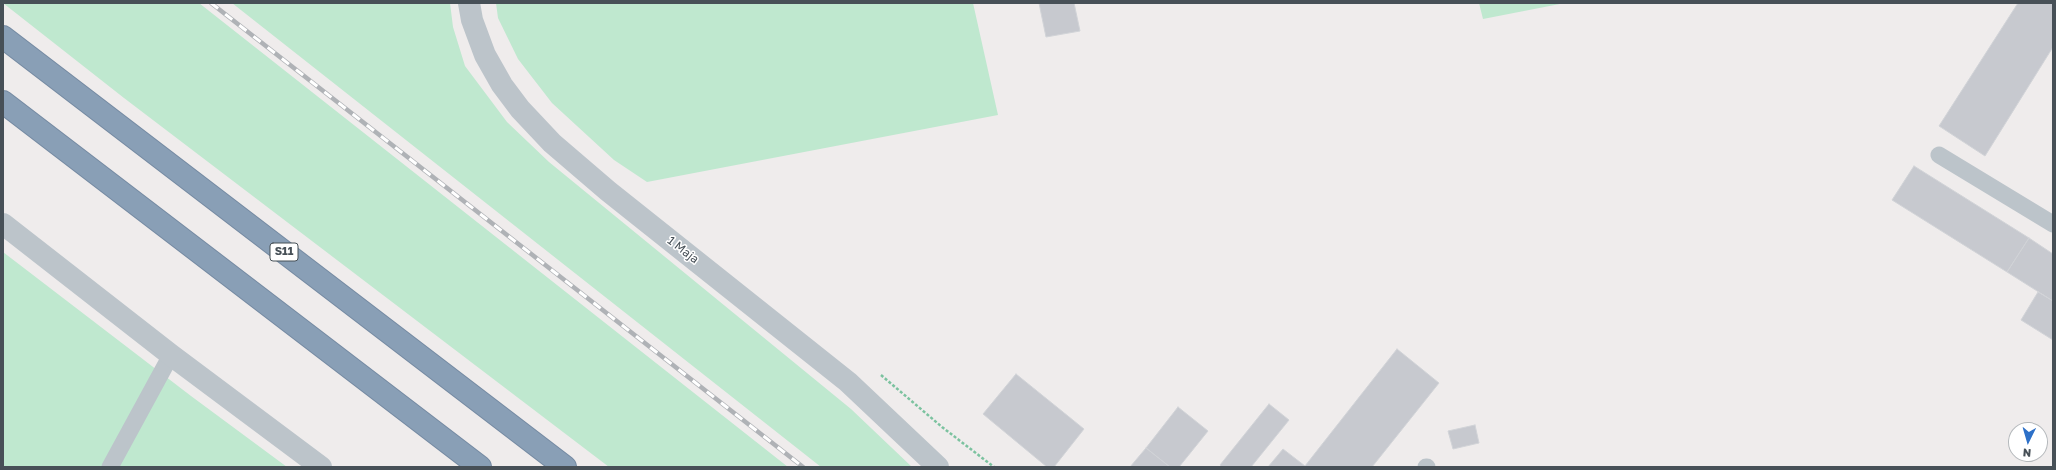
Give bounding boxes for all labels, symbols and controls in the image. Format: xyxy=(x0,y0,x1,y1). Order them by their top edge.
street label: 1 Maja xyxy=(664,233,702,267)
road number: S11 xyxy=(270,243,298,261)
north arrow xyxy=(2008,422,2048,462)
text: N xyxy=(2022,447,2032,460)

